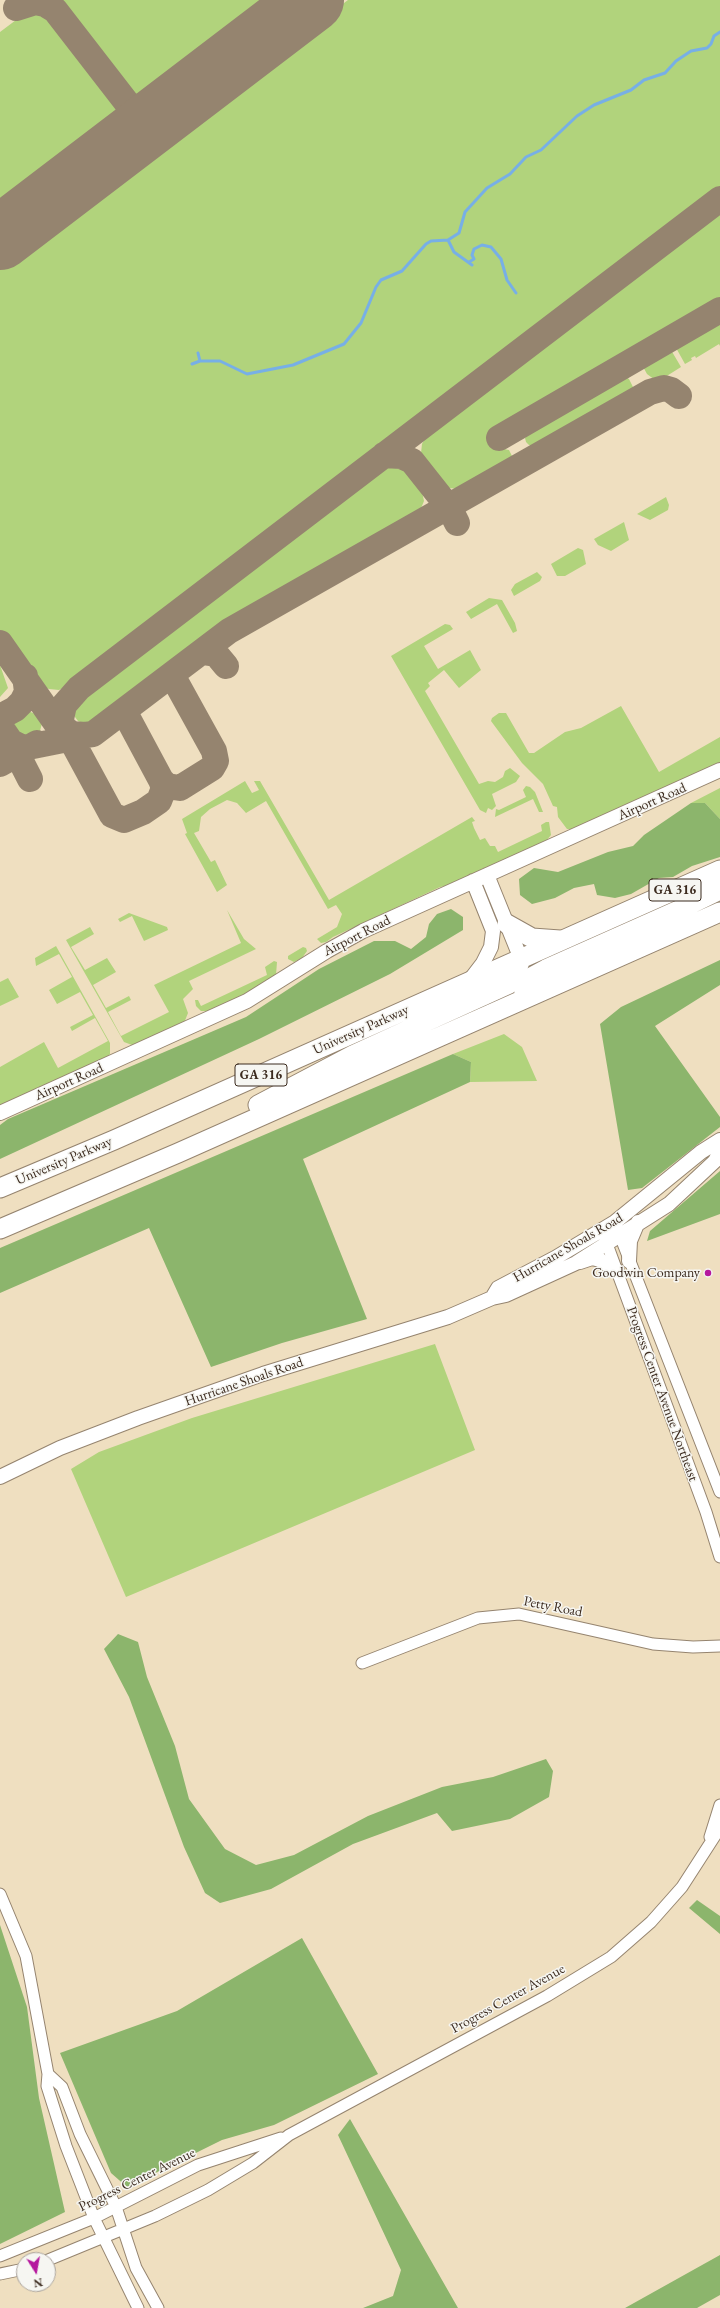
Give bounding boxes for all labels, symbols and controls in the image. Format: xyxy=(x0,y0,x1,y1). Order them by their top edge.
street label: Airport Road xyxy=(615,779,689,825)
road number: GA 316 xyxy=(649,879,701,901)
street label: Airport Road xyxy=(321,912,393,960)
street label: University Parkway xyxy=(310,1001,412,1059)
street label: Airport Road xyxy=(32,1059,106,1105)
road number: GA 316 xyxy=(235,1064,287,1086)
street label: University Parkway xyxy=(13,1133,115,1189)
street label: Hurricane Shoals Road xyxy=(510,1210,626,1286)
place label: Goodwin Company xyxy=(592,1265,700,1281)
marker: Goodwin Company xyxy=(703,1268,713,1278)
street label: Progress Center Avenue Northeast xyxy=(623,1304,701,1484)
street label: Hurricane Shoals Road xyxy=(183,1354,305,1410)
street label: Petty Road xyxy=(522,1593,584,1621)
street label: Progress Center Avenue xyxy=(448,1961,568,2037)
street label: Progress Center Avenue xyxy=(76,2144,198,2216)
north arrow xyxy=(16,2252,56,2292)
text: N xyxy=(32,2275,44,2291)

